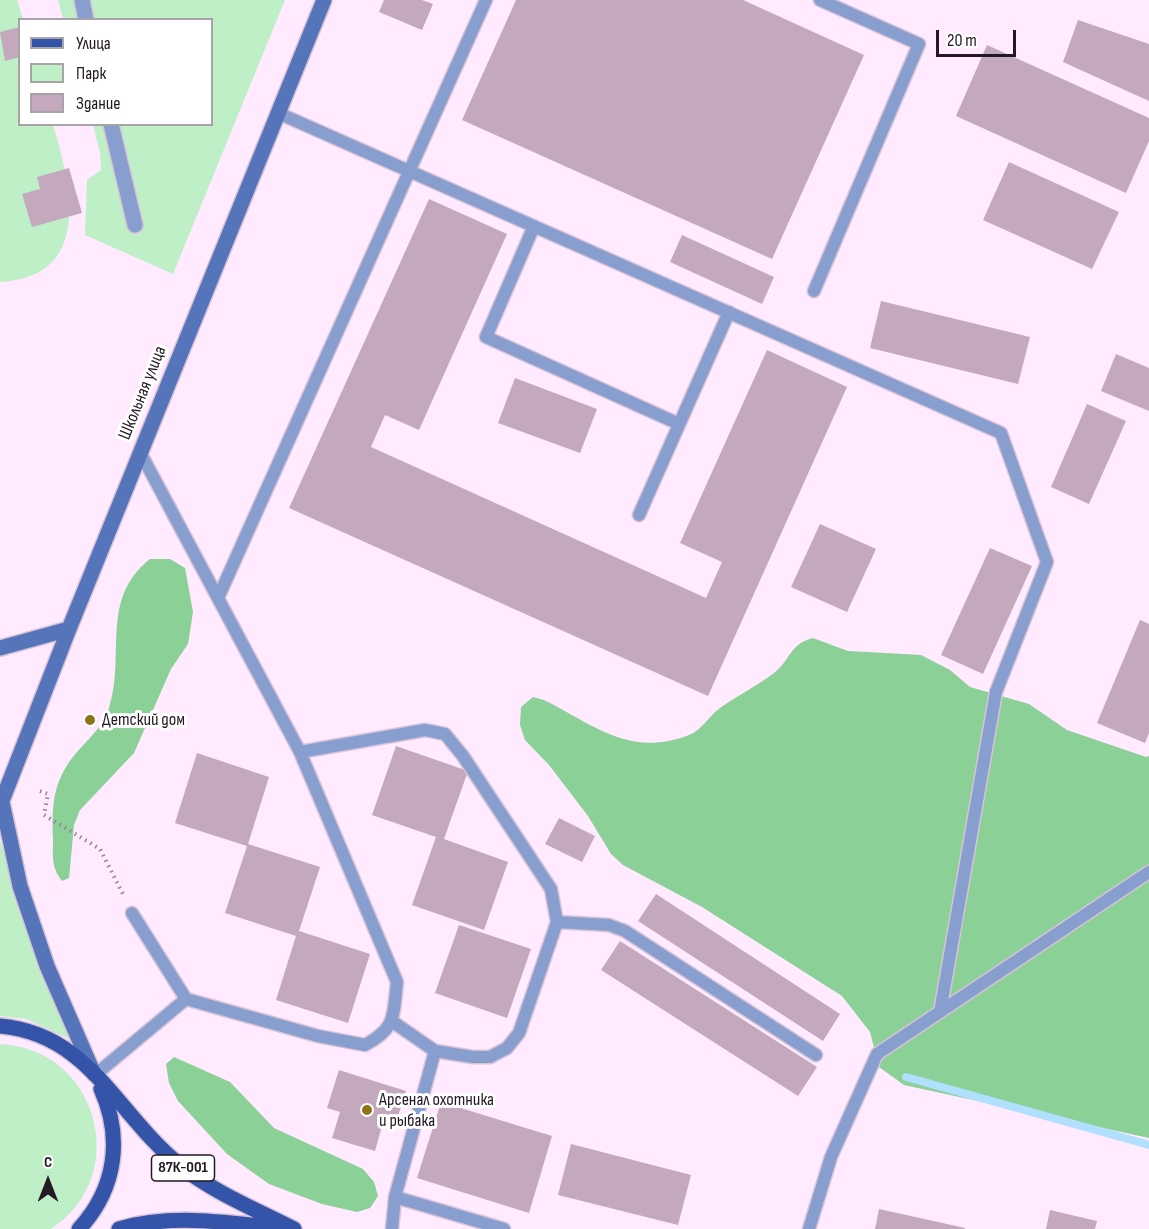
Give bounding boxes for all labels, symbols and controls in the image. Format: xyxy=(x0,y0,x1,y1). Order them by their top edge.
legend xyxy=(18,18,213,126)
scale bar xyxy=(939,18,1018,56)
text: 20 m xyxy=(947,30,977,51)
text: Улица xyxy=(76,33,111,54)
text: Парк xyxy=(76,63,106,84)
text: Здание xyxy=(76,93,121,114)
street label: Школьная улица xyxy=(114,343,172,443)
place label: Детский дом xyxy=(102,709,185,731)
marker: Детский дом xyxy=(83,713,97,727)
place label: Арсенал охотника и рыбака xyxy=(379,1089,494,1132)
marker: Арсенал охотника и рыбака xyxy=(360,1103,374,1117)
north arrow xyxy=(18,1151,78,1211)
text: С xyxy=(44,1153,52,1172)
road number: 87К-001 xyxy=(152,1155,214,1181)

